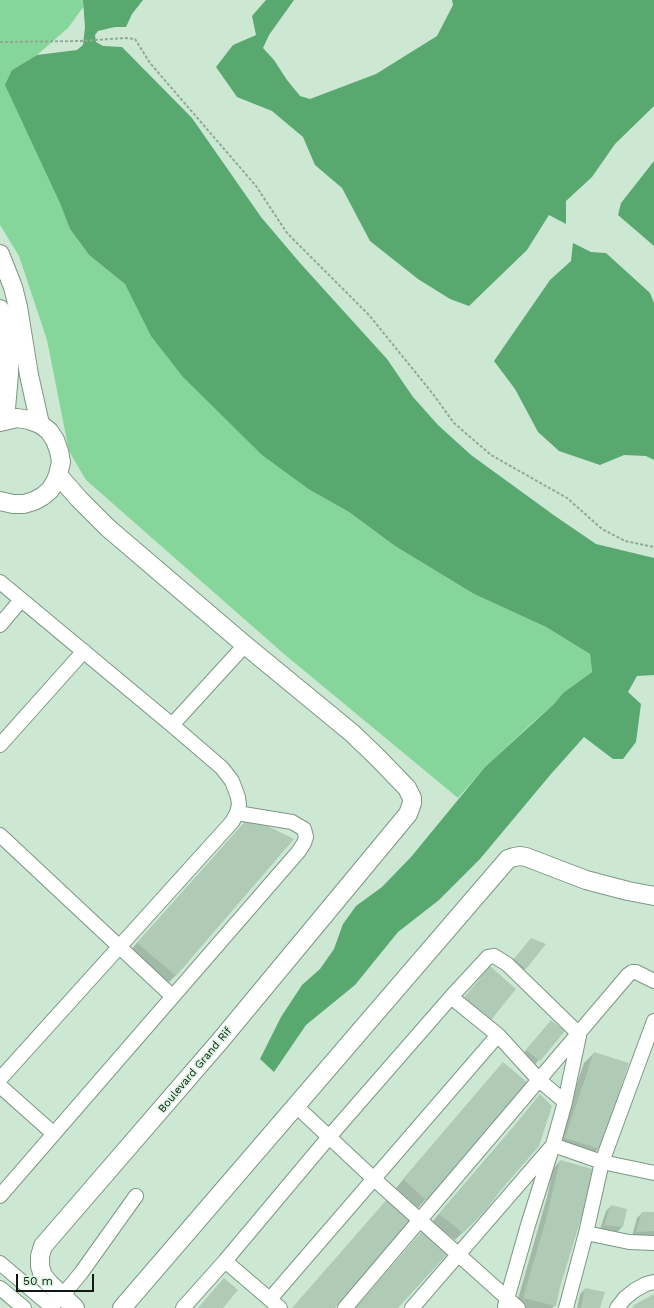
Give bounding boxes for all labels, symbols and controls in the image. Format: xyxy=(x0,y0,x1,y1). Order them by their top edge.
street label: Boulevard Grand Rif xyxy=(155,1025,235,1115)
scale bar xyxy=(18,1266,96,1292)
text: 50 m xyxy=(23,1274,53,1288)

